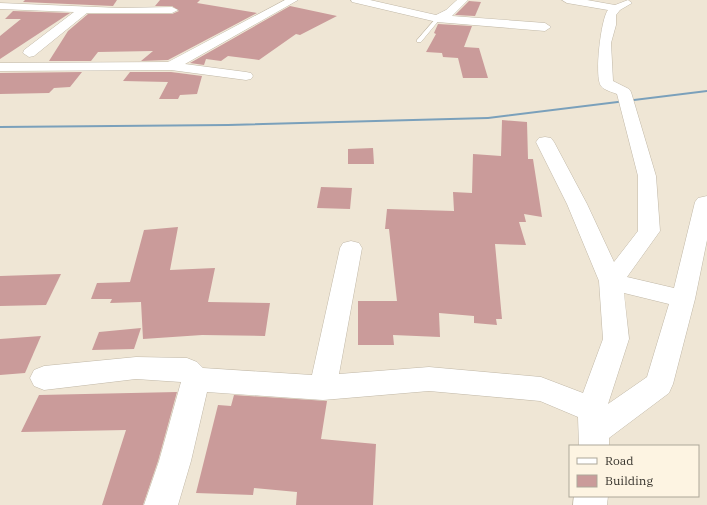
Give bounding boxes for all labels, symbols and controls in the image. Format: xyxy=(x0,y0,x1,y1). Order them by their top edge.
legend xyxy=(569,445,699,497)
text: Road xyxy=(605,453,634,468)
text: Building xyxy=(605,473,653,488)

